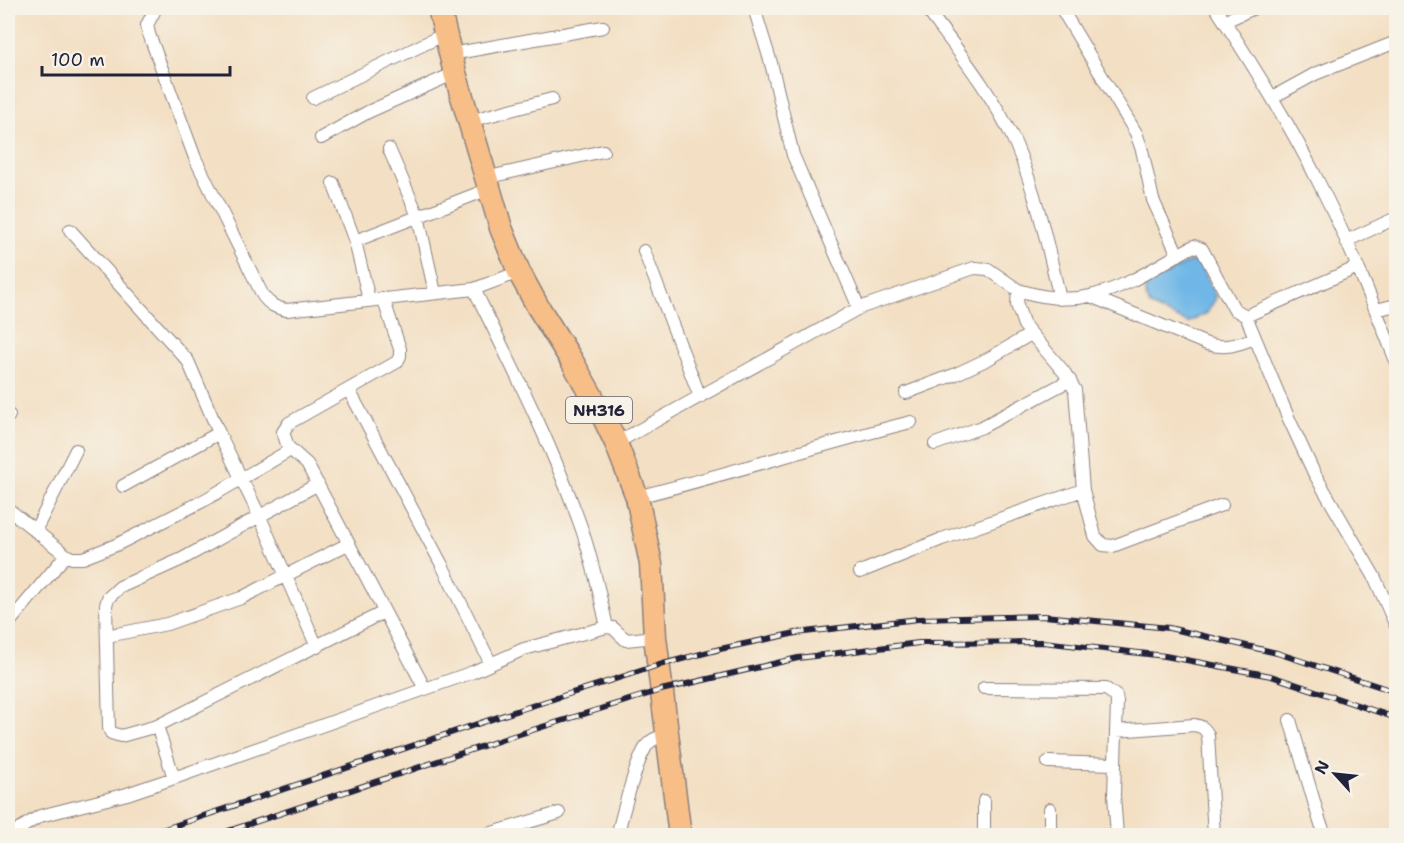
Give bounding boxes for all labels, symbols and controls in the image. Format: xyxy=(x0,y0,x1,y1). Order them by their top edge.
scale bar xyxy=(42,39,230,77)
text: 100 m xyxy=(51,48,105,72)
road number: NH316 xyxy=(566,397,632,423)
north arrow xyxy=(1305,744,1365,804)
text: N xyxy=(1310,757,1334,778)

